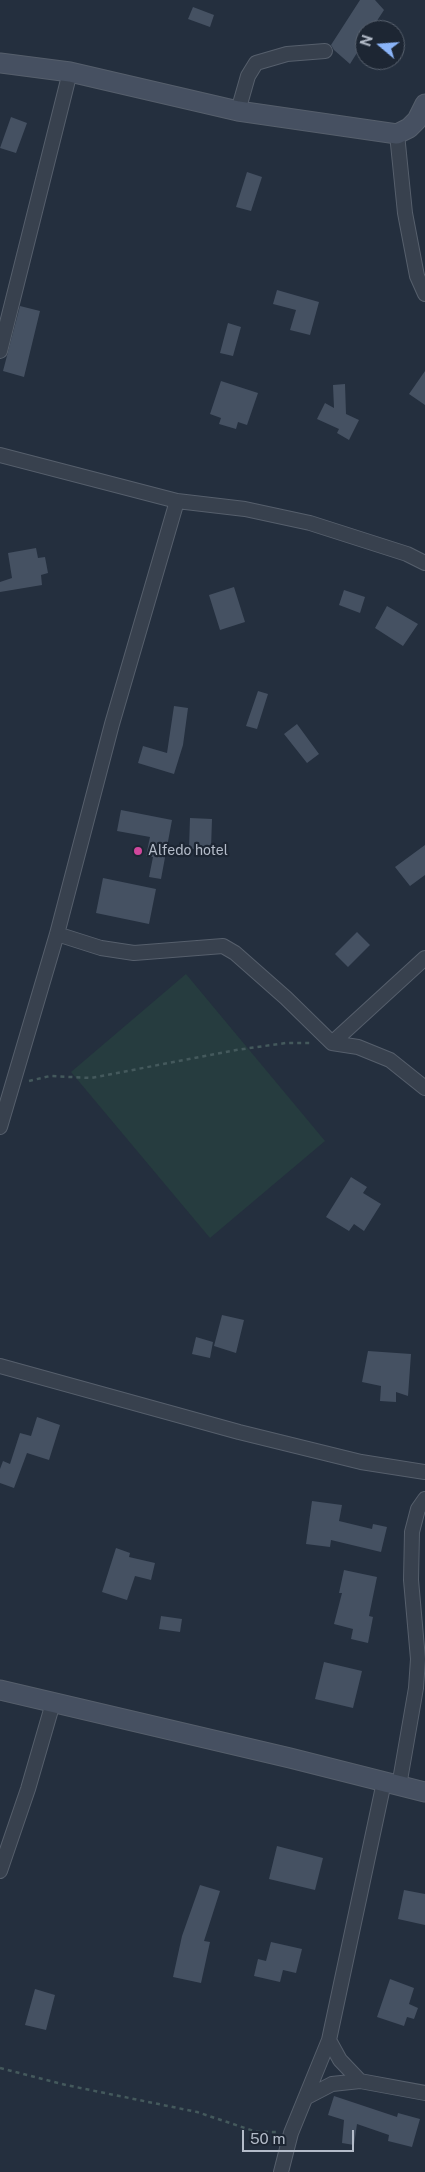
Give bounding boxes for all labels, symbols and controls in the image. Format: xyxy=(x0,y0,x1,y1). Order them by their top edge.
north arrow xyxy=(355,20,405,70)
text: N xyxy=(357,33,376,48)
place label: Alfedo hotel xyxy=(148,843,228,859)
marker: Alfedo hotel xyxy=(132,845,144,857)
scale bar xyxy=(245,2120,358,2152)
text: 50 m xyxy=(250,2130,285,2147)

